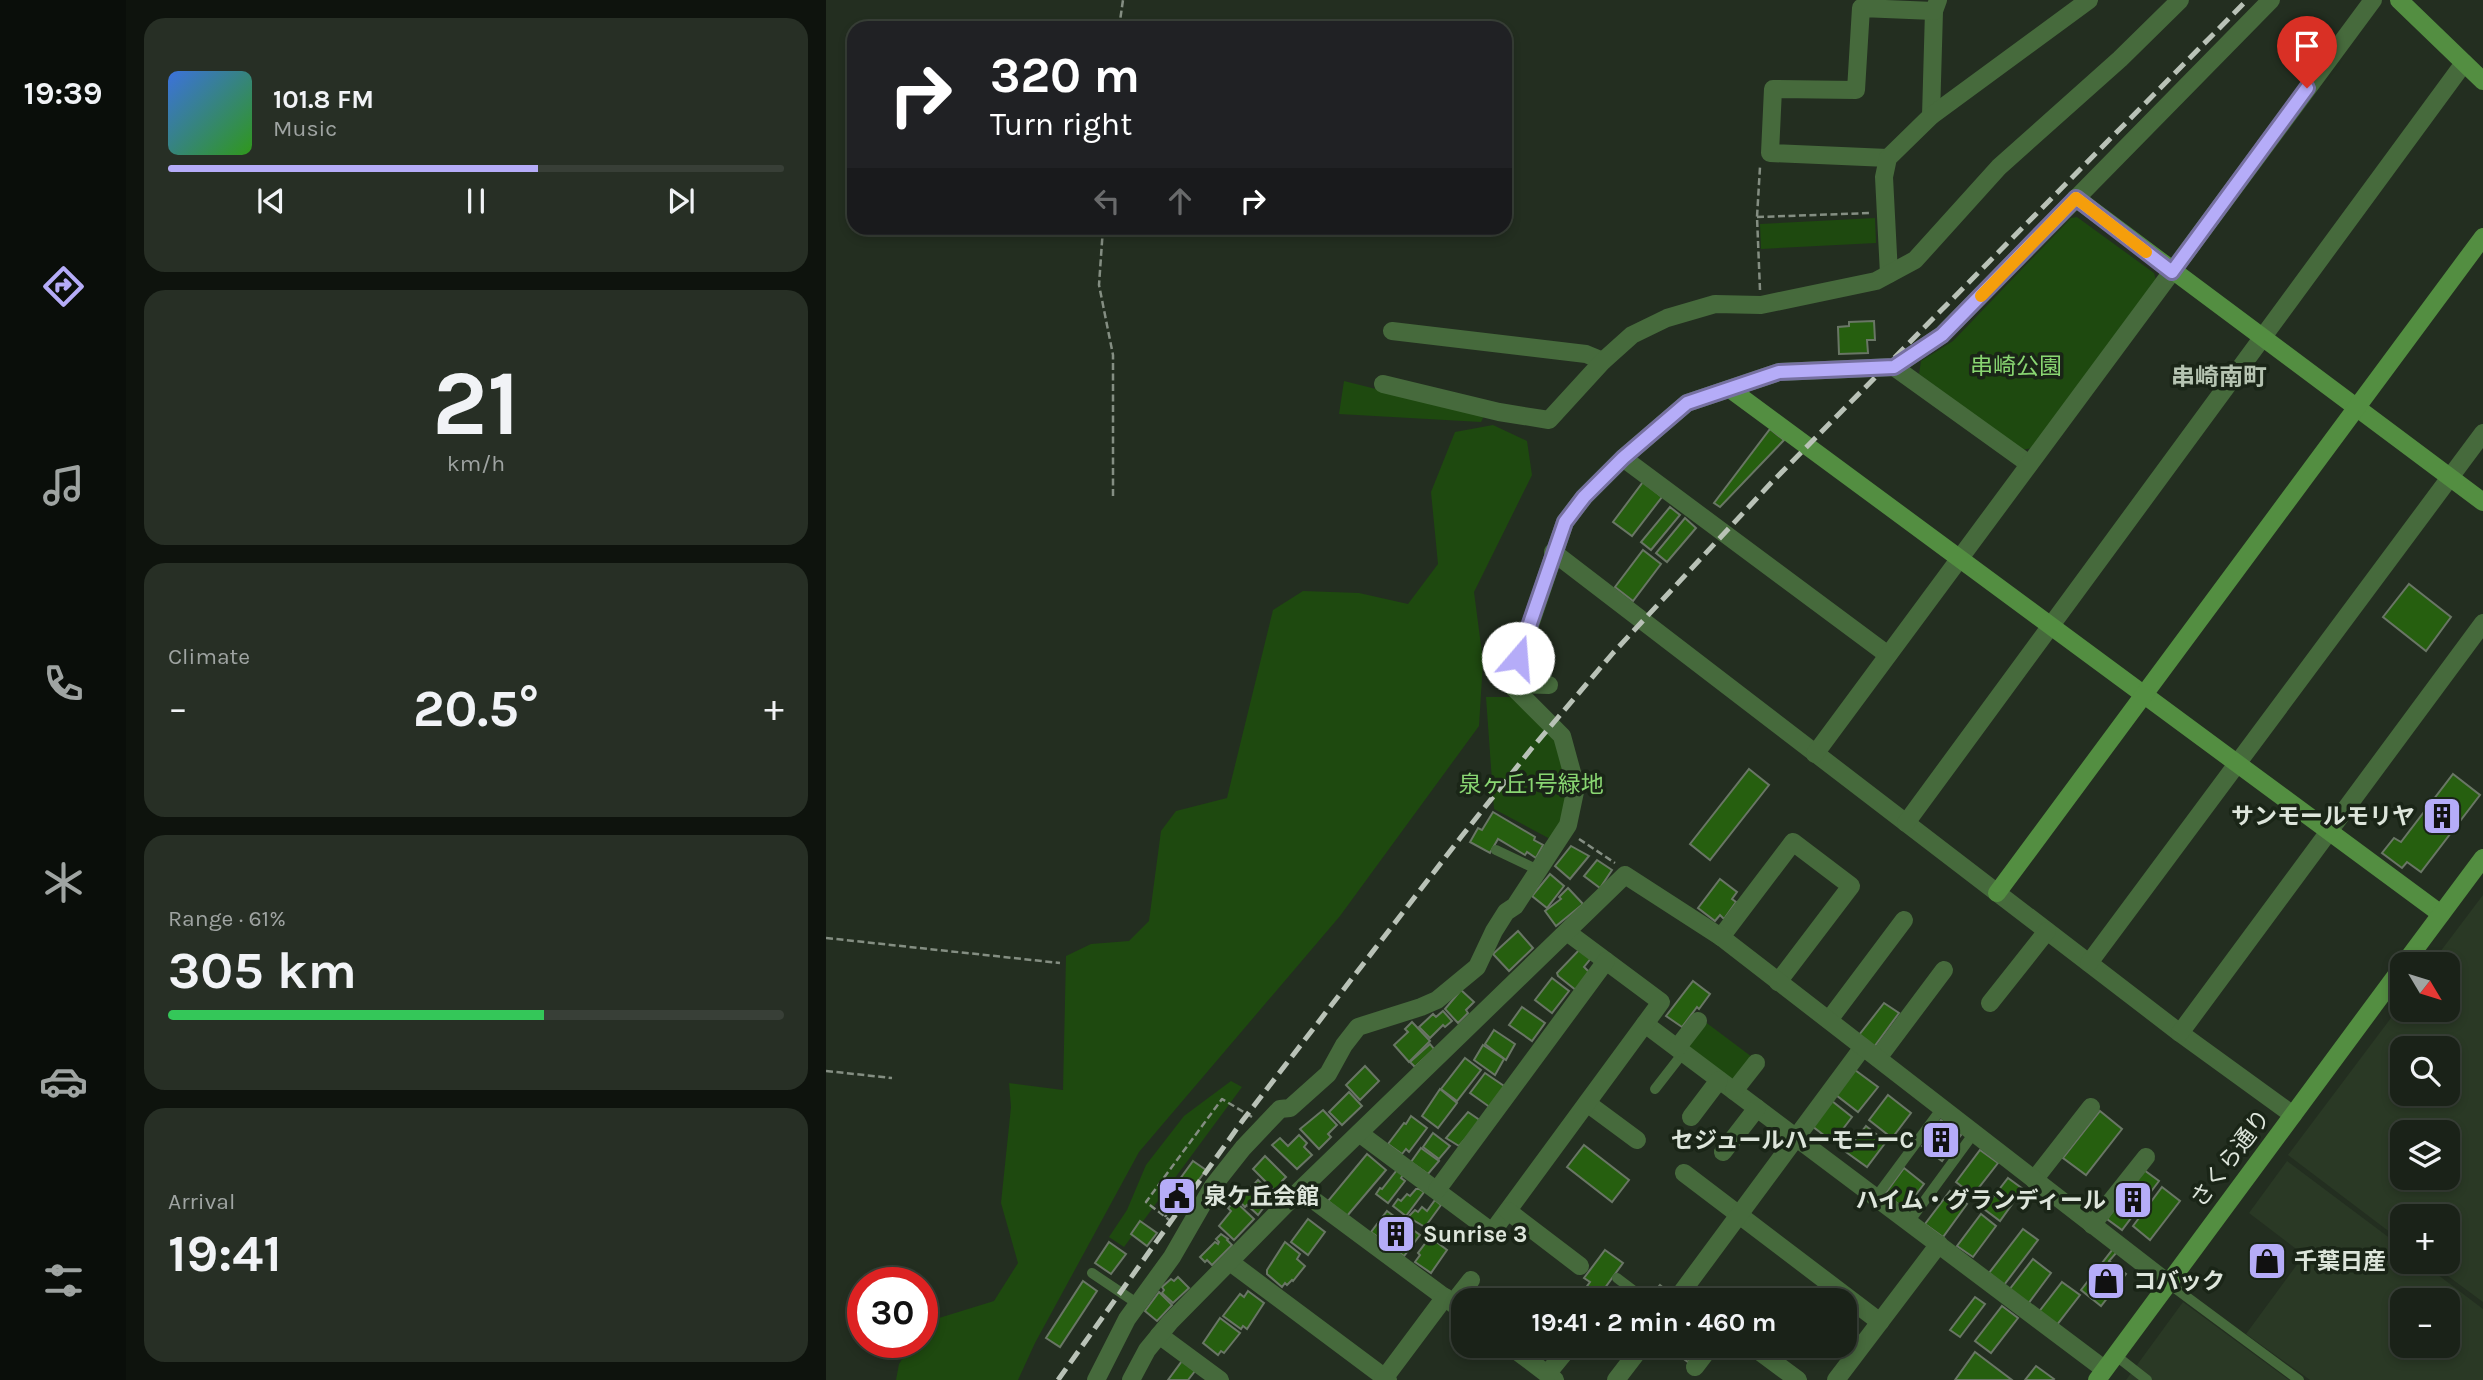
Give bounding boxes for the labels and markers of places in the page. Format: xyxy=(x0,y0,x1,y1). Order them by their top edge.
pin xyxy=(2277,16,2337,88)
building icon: サンモールモリヤ xyxy=(2421,795,2463,837)
place label: サンモールモリヤ xyxy=(2231,803,2415,830)
building icon: セジュールハーモニーC xyxy=(1920,1119,1962,1161)
place label: セジュールハーモニーC xyxy=(1671,1127,1914,1154)
public building icon: 泉ケ丘会館 xyxy=(1156,1175,1198,1217)
building icon: ハイム・グランディール xyxy=(2112,1179,2154,1221)
place label: 泉ケ丘会館 xyxy=(1204,1183,1319,1210)
place label: ハイム・グランディール xyxy=(1856,1187,2106,1214)
building icon: Sunrise 3 xyxy=(1375,1213,1417,1255)
place label: Sunrise 3 xyxy=(1423,1221,1527,1248)
shop icon: 千葉日産 xyxy=(2246,1240,2288,1282)
place label: 千葉日産 xyxy=(2294,1248,2386,1275)
shop icon: コバック xyxy=(2085,1260,2127,1302)
place label: コバック xyxy=(2133,1268,2225,1295)

